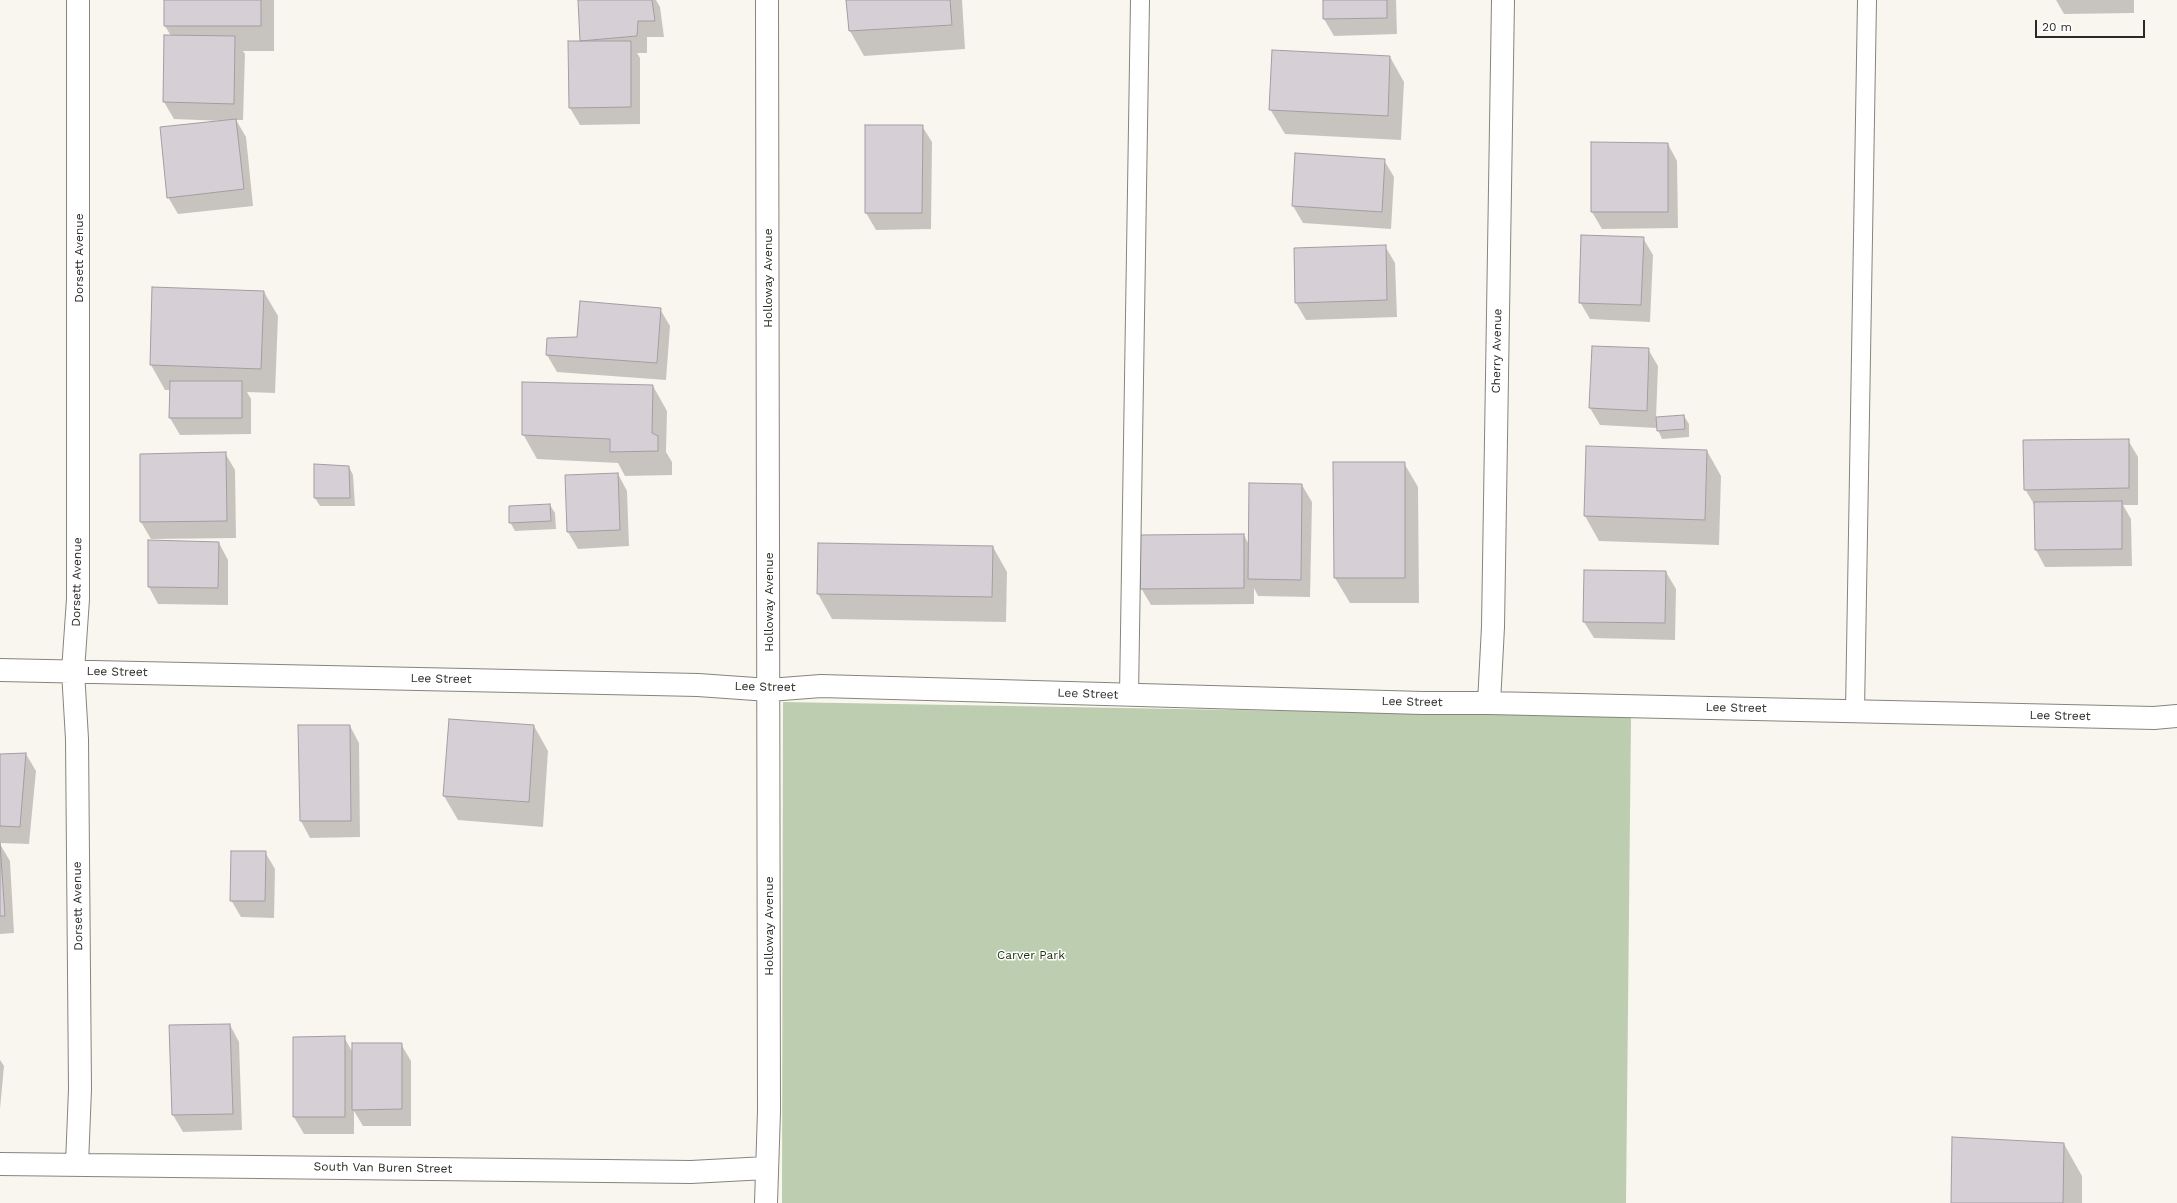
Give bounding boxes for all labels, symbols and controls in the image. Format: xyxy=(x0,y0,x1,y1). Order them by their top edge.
scale bar xyxy=(2037,12,2147,38)
text: 20 m xyxy=(2042,20,2072,34)
street label: Dorsett Avenue xyxy=(72,213,86,303)
street label: Holloway Avenue xyxy=(761,228,775,328)
street label: Cherry Avenue xyxy=(1489,308,1505,394)
street label: Dorsett Avenue xyxy=(69,537,85,627)
street label: Holloway Avenue xyxy=(762,552,776,652)
street label: Lee Street xyxy=(86,664,148,680)
street label: Lee Street xyxy=(410,671,472,687)
street label: Lee Street xyxy=(734,679,796,695)
street label: Lee Street xyxy=(1057,686,1119,702)
street label: Lee Street xyxy=(1381,694,1443,710)
street label: Lee Street xyxy=(1705,700,1767,716)
street label: Lee Street xyxy=(2029,708,2091,724)
street label: Dorsett Avenue xyxy=(70,861,86,951)
street label: Holloway Avenue xyxy=(762,876,776,976)
park label: Carver Park xyxy=(997,948,1065,962)
street label: South Van Buren Street xyxy=(314,1160,452,1176)

